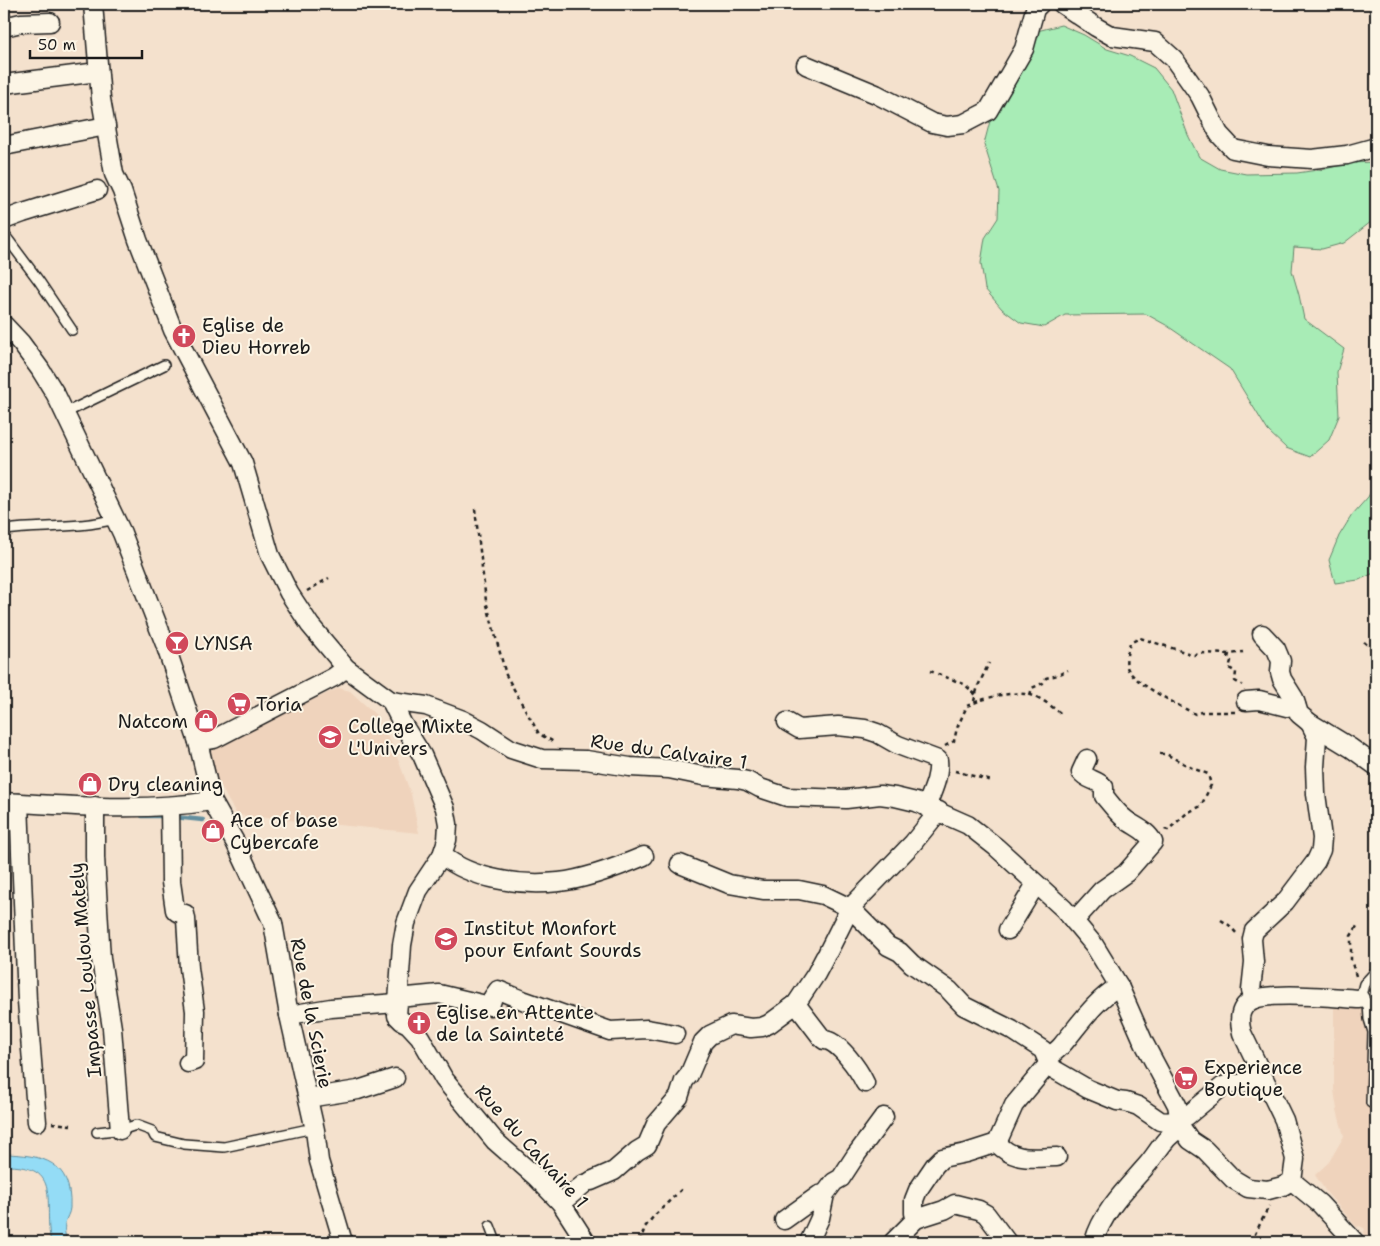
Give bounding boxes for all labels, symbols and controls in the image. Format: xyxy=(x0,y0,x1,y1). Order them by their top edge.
scale bar xyxy=(30,28,142,60)
text: 50 m xyxy=(38,35,76,55)
place label: Eglise de Dieu Horreb xyxy=(202,313,311,360)
church icon: Eglise de Dieu Horreb xyxy=(171,323,197,349)
bar icon: LYNSA xyxy=(164,630,190,656)
place label: LYNSA xyxy=(194,631,253,656)
supermarket icon: Toria xyxy=(226,691,252,717)
place label: Toria xyxy=(256,692,302,717)
shop icon: Natcom xyxy=(193,708,219,734)
place label: Natcom xyxy=(117,709,188,734)
place label: College Mixte L'Univers xyxy=(348,714,473,761)
school or university icon: College Mixte L'Univers xyxy=(317,724,343,750)
street label: Rue du Calvaire 1 xyxy=(589,728,749,775)
shop icon: Dry cleaning xyxy=(77,771,103,797)
place label: Dry cleaning xyxy=(108,772,223,797)
place label: Ace of base Cybercafe xyxy=(230,808,338,855)
shop icon: Ace of base Cybercafe xyxy=(200,818,226,844)
street label: Impasse Loulou Mately xyxy=(64,862,107,1078)
place label: Institut Monfort pour Enfant Sourds xyxy=(464,916,642,963)
school or university icon: Institut Monfort pour Enfant Sourds xyxy=(433,926,459,952)
street label: Rue de la Scierie xyxy=(285,936,338,1090)
place label: Eglise en Attente de la Sainteté xyxy=(436,1000,594,1047)
church icon: Eglise en Attente de la Sainteté xyxy=(406,1010,432,1036)
place label: Experience Boutique xyxy=(1204,1055,1302,1102)
supermarket icon: Experience Boutique xyxy=(1173,1065,1199,1091)
street label: Rue du Calvaire 1 xyxy=(469,1079,594,1213)

